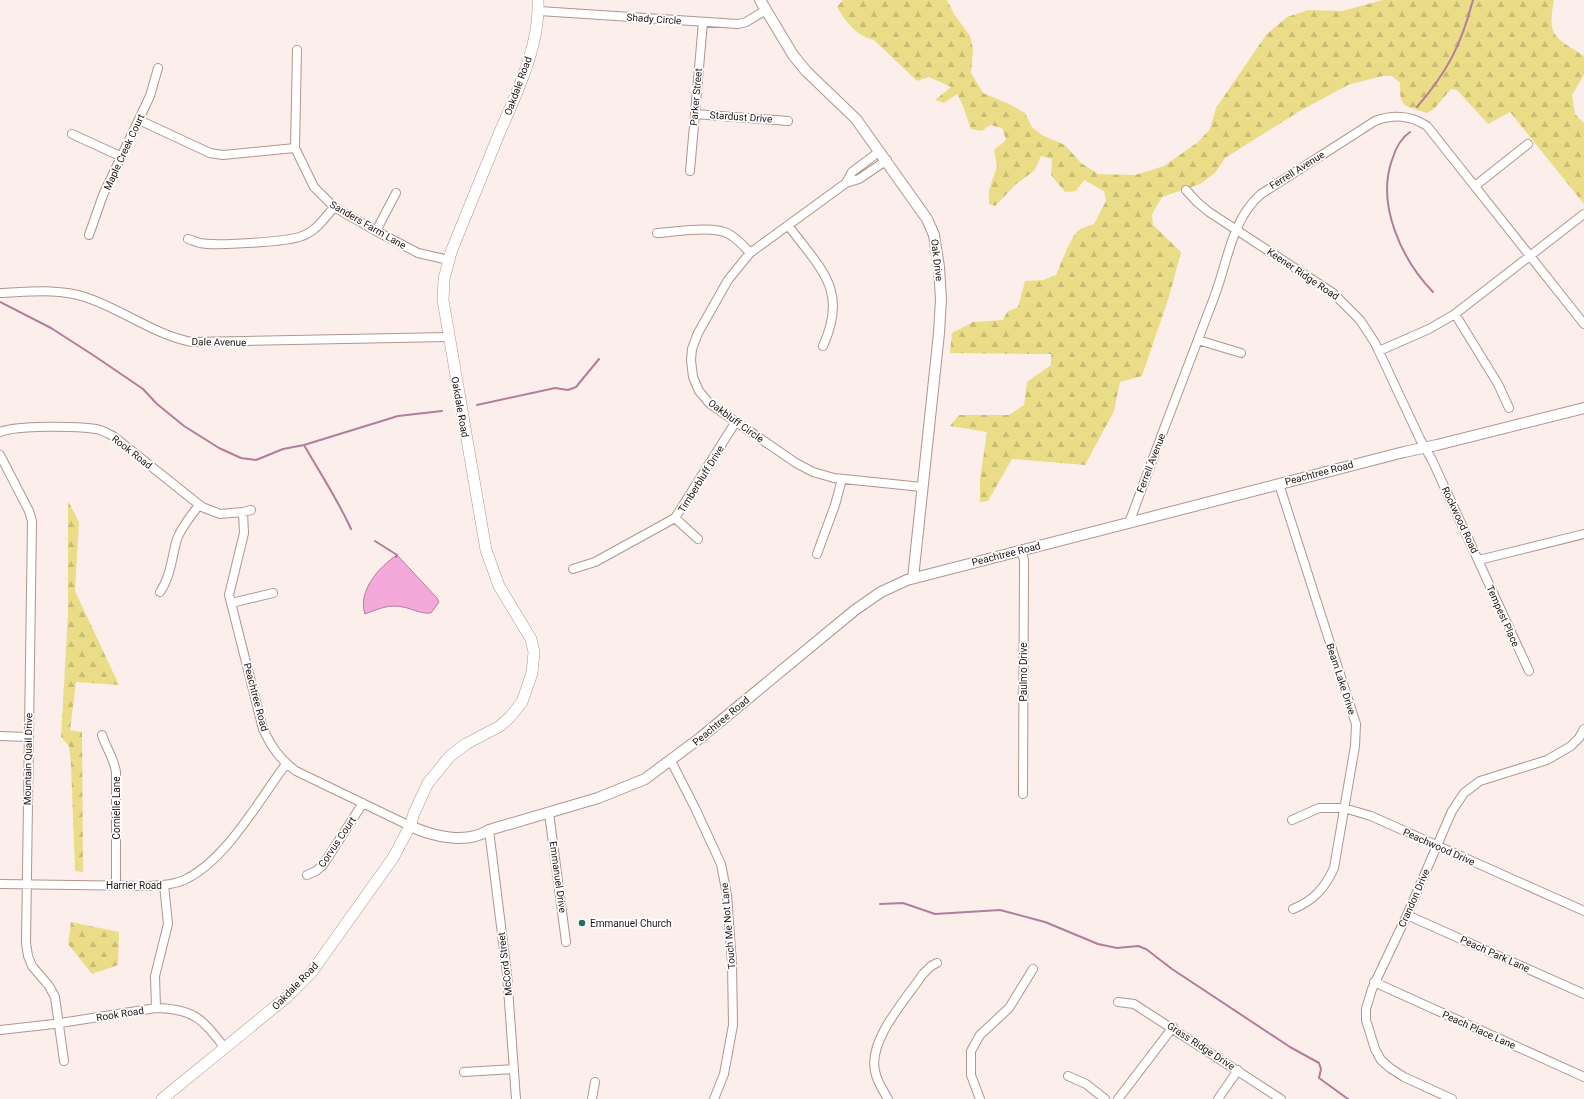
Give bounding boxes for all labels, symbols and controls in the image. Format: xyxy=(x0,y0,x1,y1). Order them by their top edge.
street label: Shady Circle xyxy=(626,12,682,26)
street label: Oakdale Road xyxy=(502,55,534,117)
street label: Parker Street xyxy=(688,68,704,126)
street label: Stardust Drive xyxy=(709,109,773,125)
street label: Maple Creek Court xyxy=(102,112,146,192)
street label: Ferrell Avenue xyxy=(1267,149,1327,191)
street label: Sanders Farm Lane xyxy=(328,199,408,251)
street label: Oak Drive xyxy=(929,238,945,282)
street label: Keener Ridge Road xyxy=(1265,246,1341,302)
street label: Dale Avenue xyxy=(191,336,247,348)
street label: Oakdale Road xyxy=(449,376,471,438)
street label: Oakbluff Circle xyxy=(706,397,766,445)
street label: Ferrell Avenue xyxy=(1135,432,1167,494)
street label: Rook Road xyxy=(110,433,154,471)
street label: Timberbluff Drive xyxy=(676,443,726,515)
street label: Peachtree Road xyxy=(1284,459,1354,487)
street label: Rockwood Road xyxy=(1440,485,1480,555)
street label: Peachtree Road xyxy=(971,540,1041,568)
street label: Tempest Place xyxy=(1485,584,1521,648)
street label: Paulmo Drive xyxy=(1018,642,1029,702)
street label: Beam Lake Drive xyxy=(1324,642,1358,716)
street label: Peachtree Road xyxy=(242,662,270,732)
street label: Peachtree Road xyxy=(691,694,751,748)
street label: Mountain Quail Drive xyxy=(22,713,34,805)
street label: Cornielle Lane xyxy=(111,776,122,840)
street label: Corvus Court xyxy=(316,815,358,869)
street label: Peachwood Drive xyxy=(1401,826,1477,868)
street label: Emmanuel Drive xyxy=(548,840,568,914)
street label: Crandon Drive xyxy=(1396,867,1432,929)
street label: Harrier Road xyxy=(106,880,162,891)
street label: Touch Me Not Lane xyxy=(719,882,737,970)
marker: Emmanuel Church xyxy=(577,918,587,928)
place label: Emmanuel Church xyxy=(590,918,671,929)
street label: McCord Street xyxy=(496,932,514,996)
street label: Peach Park Lane xyxy=(1459,934,1531,974)
street label: Oakdale Road xyxy=(270,960,320,1012)
street label: Rook Road xyxy=(95,1005,145,1023)
street label: Peach Place Lane xyxy=(1441,1009,1517,1051)
street label: Grass Ridge Drive xyxy=(1165,1020,1237,1072)

